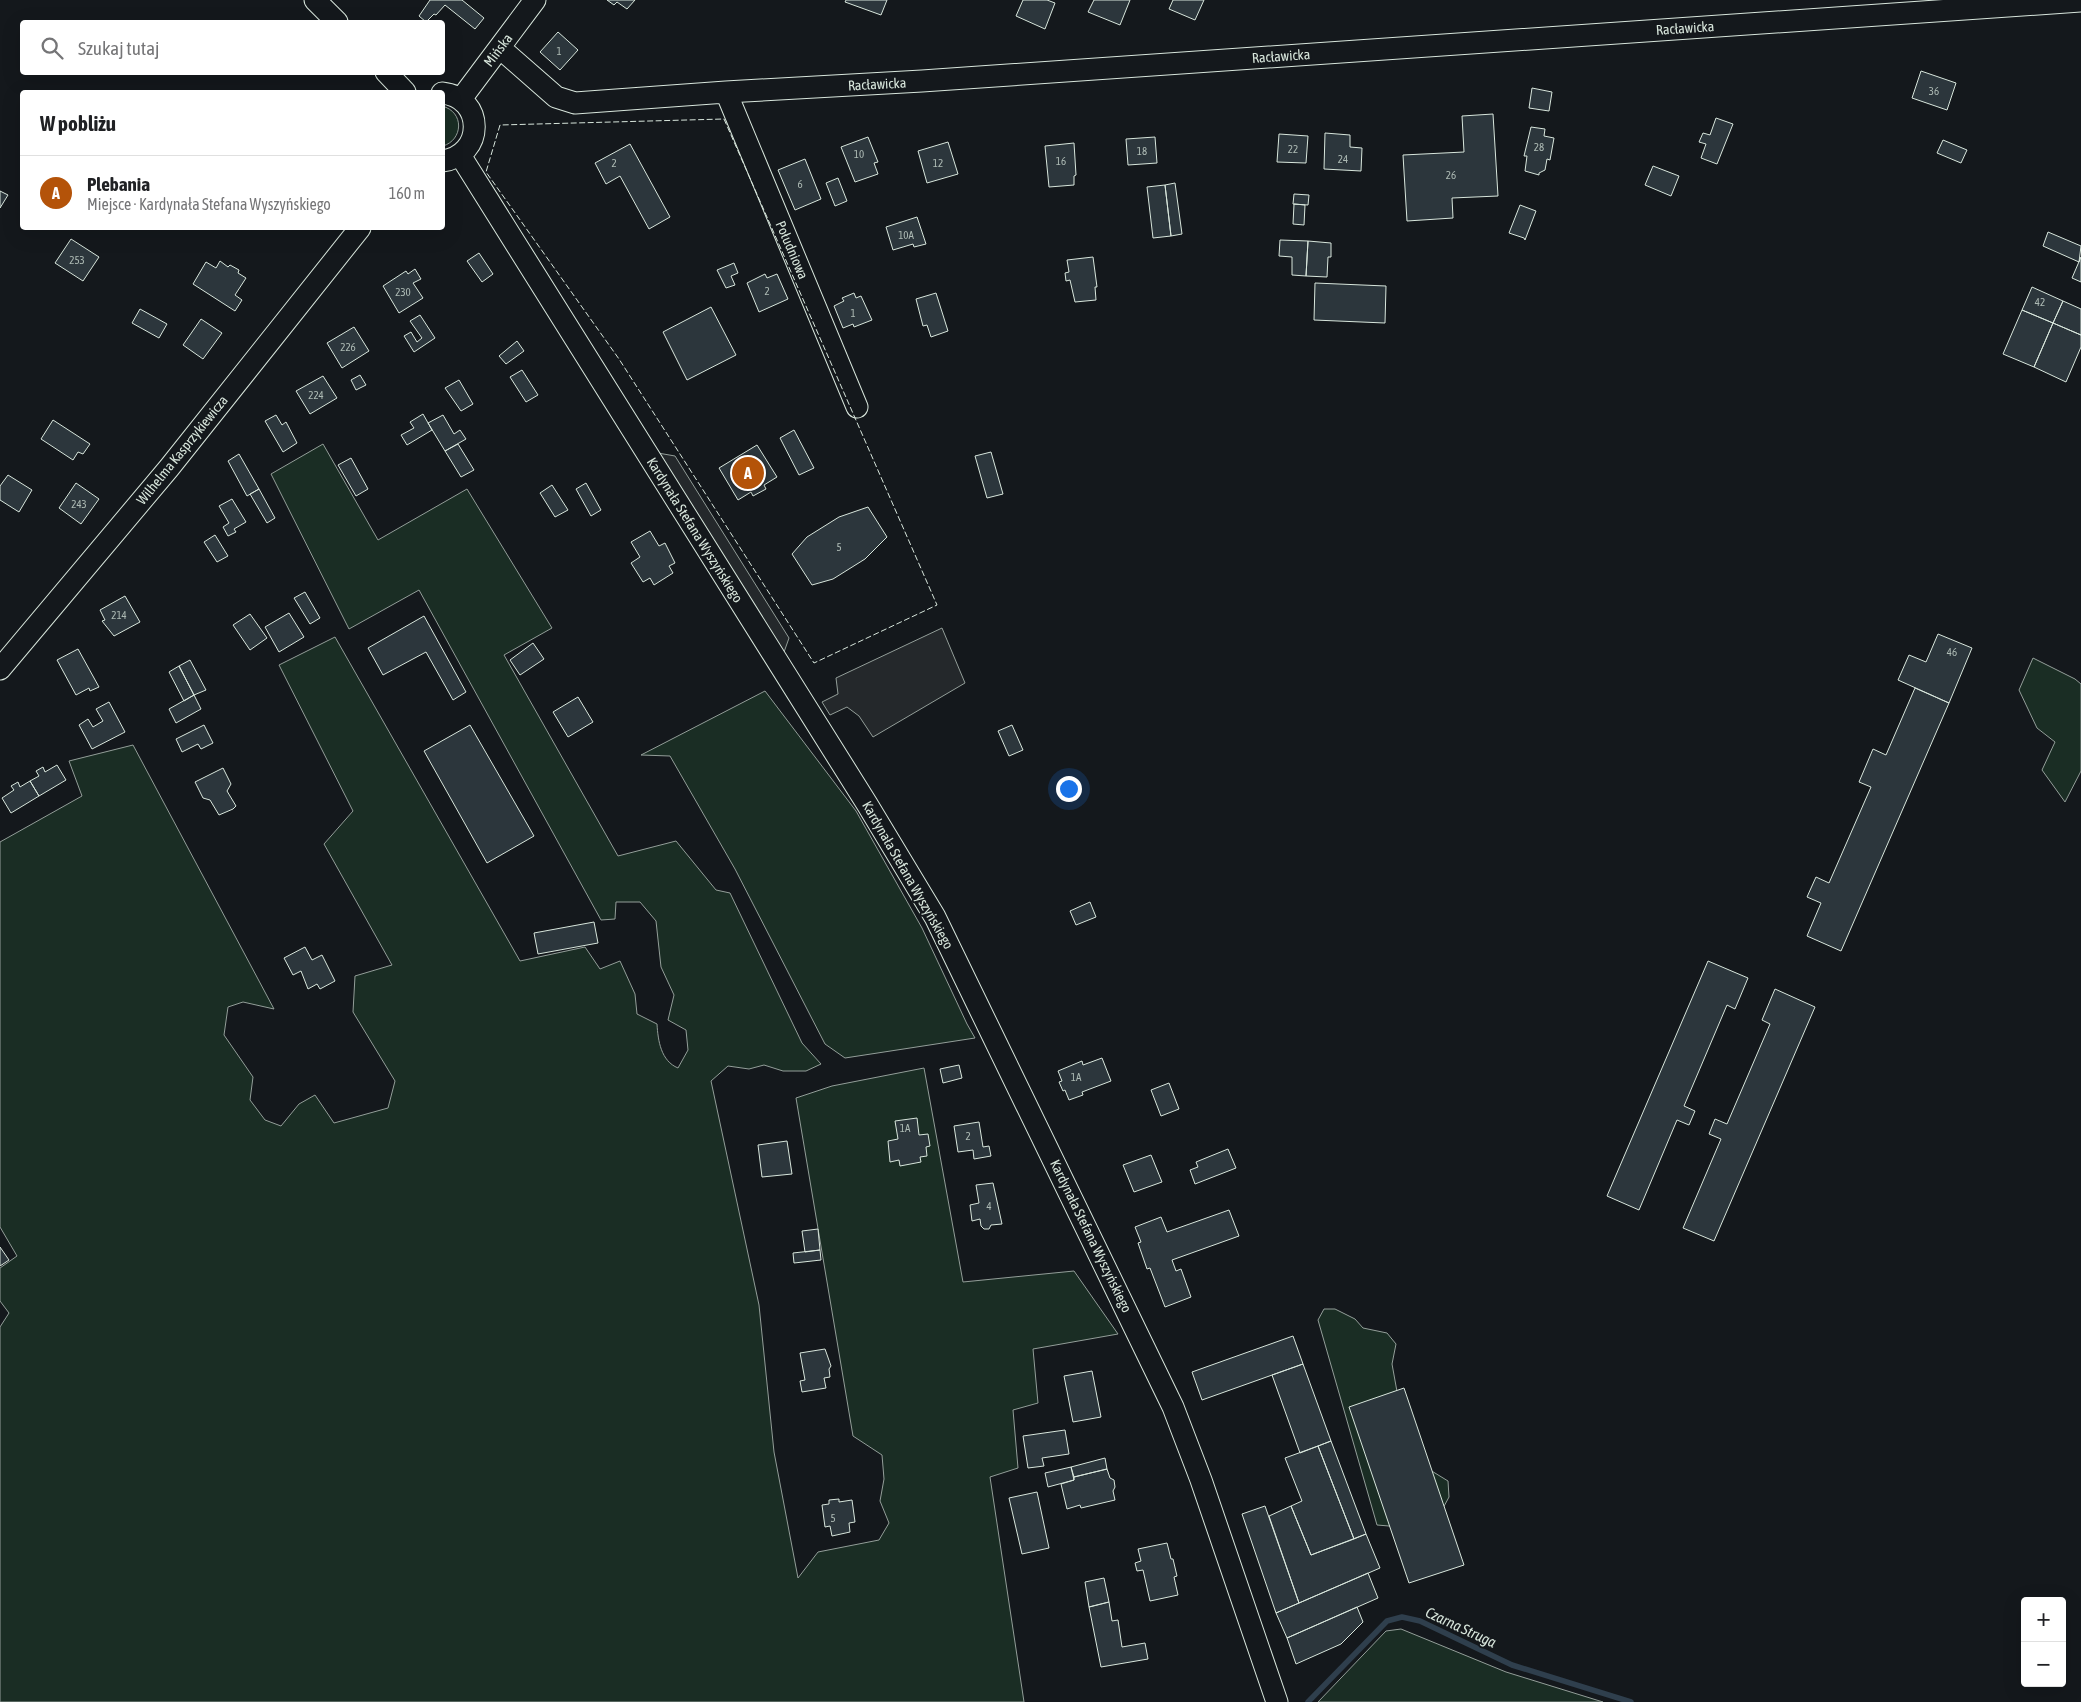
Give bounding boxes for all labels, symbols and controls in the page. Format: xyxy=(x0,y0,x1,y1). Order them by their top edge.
street label: Racławicka xyxy=(1655,18,1715,38)
search box xyxy=(20,20,445,75)
street label: Mińska xyxy=(480,30,516,70)
icon: search xyxy=(38,34,66,62)
text: Szukaj tutaj xyxy=(78,37,160,59)
house number: 1 xyxy=(556,45,562,57)
street label: Racławicka xyxy=(1251,46,1311,66)
street label: Racławicka xyxy=(847,74,907,94)
house number: 36 xyxy=(1929,85,1939,97)
text: W pobliżu xyxy=(40,111,116,135)
house number: 28 xyxy=(1534,141,1544,153)
house number: 22 xyxy=(1288,143,1298,155)
house number: 18 xyxy=(1137,145,1147,157)
house number: 10 xyxy=(854,148,864,160)
house number: 24 xyxy=(1338,153,1348,165)
house number: 16 xyxy=(1056,155,1066,167)
house number: 2 xyxy=(611,157,617,169)
house number: 12 xyxy=(933,157,943,169)
house number: 26 xyxy=(1446,169,1456,181)
text: Plebania xyxy=(87,173,150,195)
house number: 6 xyxy=(797,178,803,190)
text: A xyxy=(52,184,60,202)
text: 160 m xyxy=(389,184,425,202)
text: Miejsce · Kardynała Stefana Wyszyńskiego xyxy=(87,195,331,213)
street label: Południowa xyxy=(773,219,811,281)
house number: 10A xyxy=(898,229,914,241)
house number: 253 xyxy=(69,254,85,266)
house number: 2 xyxy=(764,285,770,297)
house number: 230 xyxy=(395,286,411,298)
house number: 42 xyxy=(2035,296,2045,308)
house number: 1 xyxy=(850,307,856,319)
house number: 226 xyxy=(340,341,356,353)
house number: 224 xyxy=(308,389,324,401)
street label: Wilhelma Kasprzykiewicza xyxy=(133,392,231,508)
pin: A xyxy=(732,454,764,492)
street label: Kardynała Stefana Wyszyńskiego xyxy=(644,455,746,605)
house number: 243 xyxy=(71,498,87,510)
house number: 5 xyxy=(836,541,842,553)
house number: 214 xyxy=(111,609,127,621)
house number: 46 xyxy=(1947,646,1957,658)
your location xyxy=(1056,776,1082,802)
street label: Kardynała Stefana Wyszyńskiego xyxy=(859,798,957,952)
house number: 1A xyxy=(1071,1071,1082,1083)
house number: 1A xyxy=(900,1122,911,1134)
house number: 2 xyxy=(965,1130,971,1142)
street label: Kardynała Stefana Wyszyńskiego xyxy=(1047,1157,1135,1315)
house number: 4 xyxy=(986,1200,992,1212)
house number: 5 xyxy=(830,1512,836,1524)
map controls xyxy=(2021,1597,2066,1687)
button: + xyxy=(2021,1597,2066,1642)
water label: Czarna Struga xyxy=(1423,1603,1499,1651)
button: − xyxy=(2021,1642,2066,1687)

